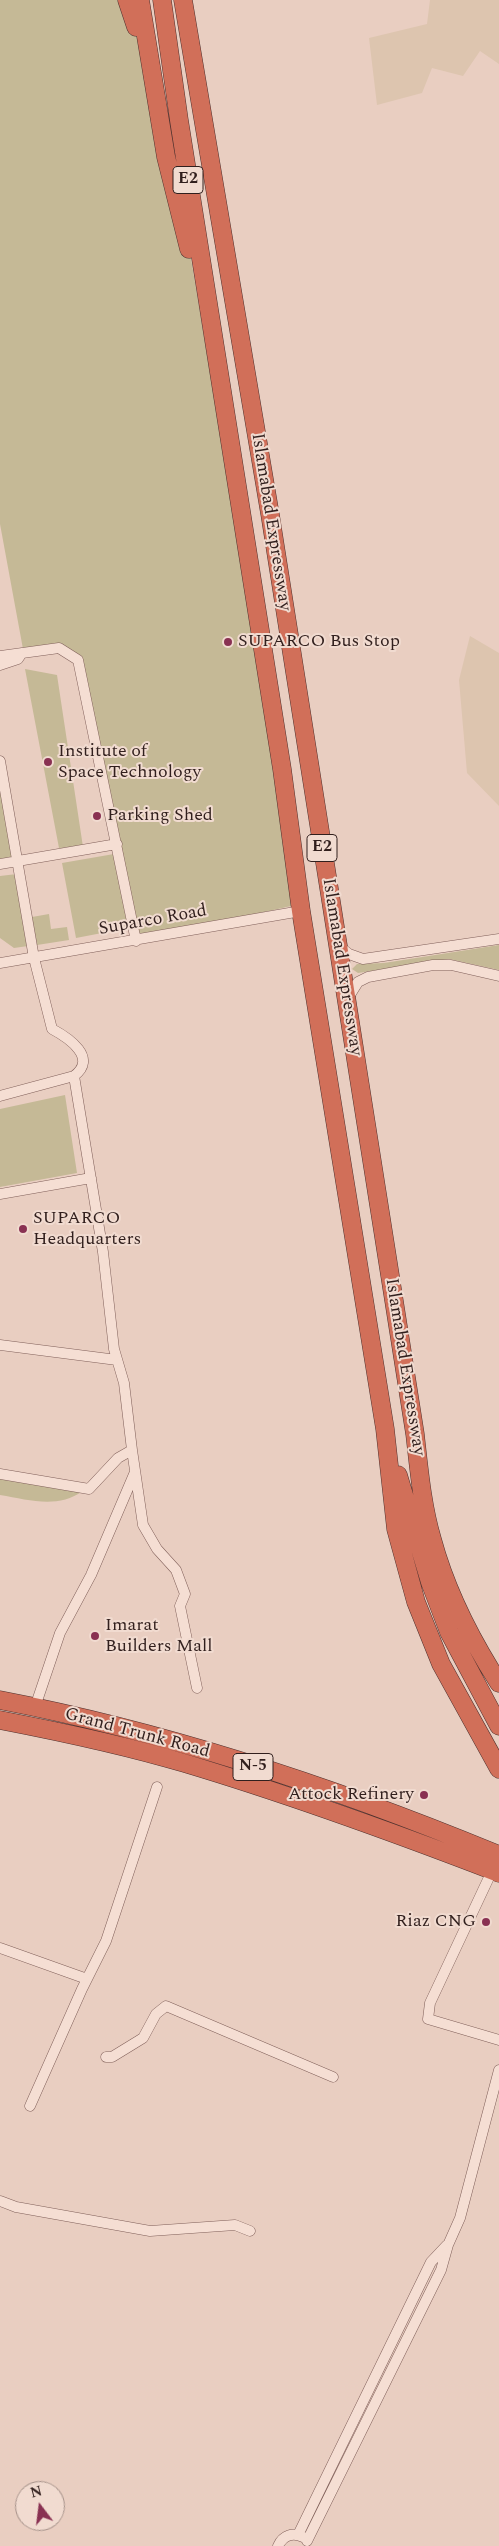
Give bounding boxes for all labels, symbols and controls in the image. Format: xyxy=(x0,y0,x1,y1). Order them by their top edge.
road number: E2 xyxy=(173,166,203,194)
street label: Islamabad Expressway xyxy=(245,432,295,612)
place label: SUPARCO Bus Stop xyxy=(238,631,400,653)
marker: SUPARCO Bus Stop xyxy=(222,636,234,648)
place label: Institute of Space Technology xyxy=(58,741,201,784)
marker: Institute of Space Technology xyxy=(42,756,54,768)
place label: Parking Shed xyxy=(107,805,213,827)
marker: Parking Shed xyxy=(91,810,103,822)
road number: E2 xyxy=(307,834,337,861)
street label: Islamabad Expressway xyxy=(316,877,366,1057)
street label: Suparco Road xyxy=(97,901,209,941)
place label: SUPARCO Headquarters xyxy=(33,1208,141,1250)
marker: SUPARCO Headquarters xyxy=(17,1223,29,1235)
street label: Islamabad Expressway xyxy=(379,1277,429,1457)
place label: Imarat Builders Mall xyxy=(105,1615,213,1658)
marker: Imarat Builders Mall xyxy=(89,1630,101,1642)
street label: Grand Trunk Road xyxy=(62,1704,212,1764)
road number: N-5 xyxy=(233,1754,273,1780)
place label: Attock Refinery xyxy=(288,1784,414,1806)
marker: Attock Refinery xyxy=(418,1789,430,1801)
place label: Riaz CNG xyxy=(395,1911,476,1933)
marker: Riaz CNG xyxy=(480,1916,492,1928)
text: N xyxy=(28,2480,44,2504)
north arrow xyxy=(15,2481,65,2531)

